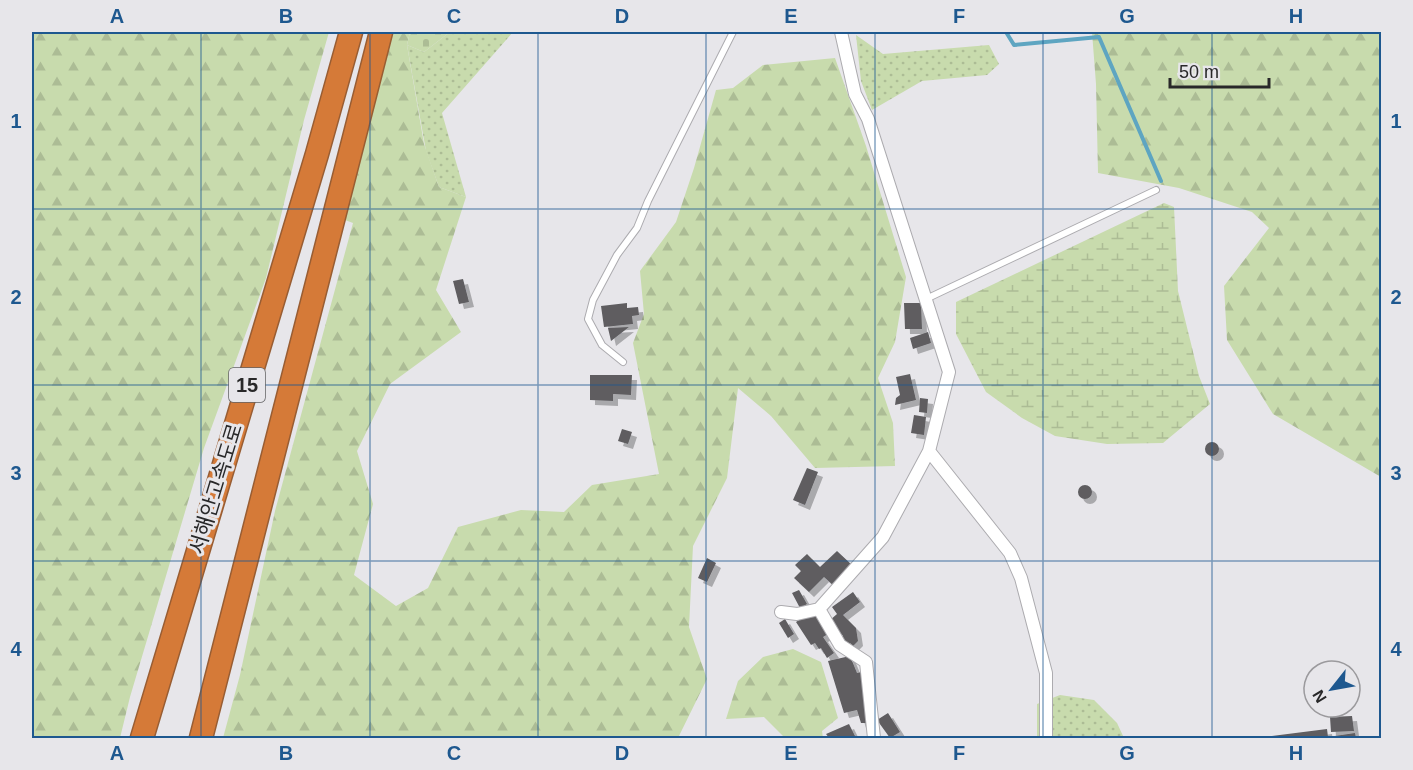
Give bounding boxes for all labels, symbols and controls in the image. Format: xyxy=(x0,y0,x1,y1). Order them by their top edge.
text: A xyxy=(110,5,124,27)
text: B xyxy=(279,5,293,27)
text: C xyxy=(447,5,461,27)
text: D xyxy=(615,5,629,27)
text: E xyxy=(784,5,798,27)
text: F xyxy=(953,5,965,27)
text: G xyxy=(1119,5,1135,27)
text: H xyxy=(1289,5,1303,27)
scale bar xyxy=(1170,51,1269,89)
text: 50 m xyxy=(1179,62,1219,82)
text: 1 xyxy=(10,110,22,132)
text: 1 xyxy=(1390,110,1402,132)
text: 2 xyxy=(10,286,22,308)
text: 2 xyxy=(1390,286,1402,308)
road number: 15 xyxy=(229,368,265,402)
street label: 서해안고속도로 xyxy=(185,421,246,557)
text: 3 xyxy=(10,462,22,484)
text: 3 xyxy=(1390,462,1402,484)
text: 4 xyxy=(10,638,22,660)
text: 4 xyxy=(1390,638,1402,660)
north arrow xyxy=(1302,659,1362,719)
text: N xyxy=(1309,687,1330,706)
text: A xyxy=(110,742,124,764)
text: B xyxy=(279,742,293,764)
text: C xyxy=(447,742,461,764)
text: D xyxy=(615,742,629,764)
text: E xyxy=(784,742,798,764)
text: F xyxy=(953,742,965,764)
text: G xyxy=(1119,742,1135,764)
text: H xyxy=(1289,742,1303,764)

